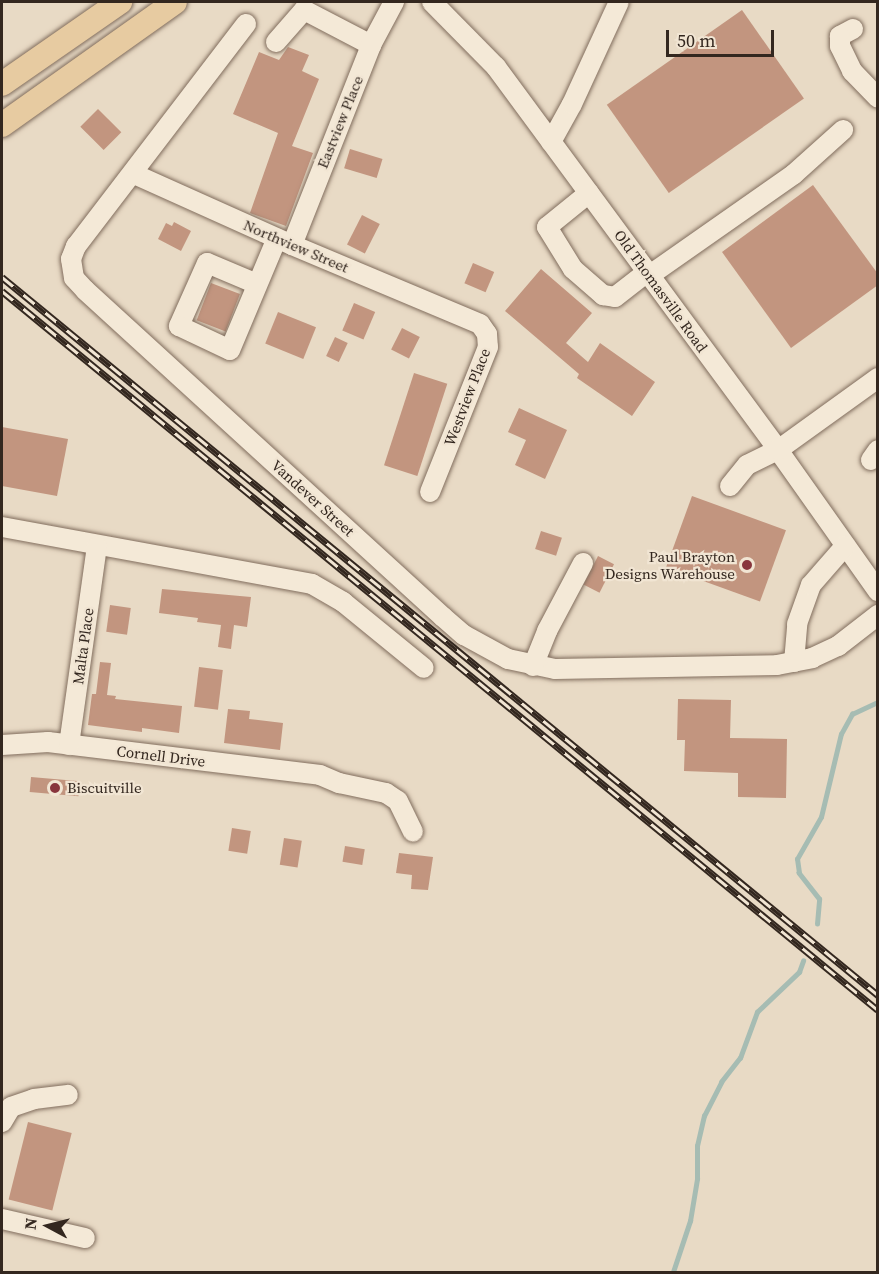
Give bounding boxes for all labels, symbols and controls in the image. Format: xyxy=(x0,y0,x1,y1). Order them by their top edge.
scale bar xyxy=(669,18,777,56)
text: 50 m xyxy=(677,28,715,53)
street label: Eastview Place xyxy=(313,73,367,171)
street label: Northview Street xyxy=(241,216,351,276)
street label: Old Thomasville Road xyxy=(610,226,712,356)
street label: Westview Place xyxy=(440,346,494,448)
street label: Vandever Street xyxy=(268,456,358,540)
place label: Paul Brayton Designs Warehouse xyxy=(604,547,735,582)
marker: Paul Brayton Designs Warehouse xyxy=(740,558,754,572)
street label: Malta Place xyxy=(69,607,97,685)
street label: Cornell Drive xyxy=(116,742,206,770)
place label: Biscuitville xyxy=(67,779,142,797)
marker: Biscuitville xyxy=(48,781,62,795)
north arrow xyxy=(18,1196,78,1256)
text: N xyxy=(19,1217,42,1231)

